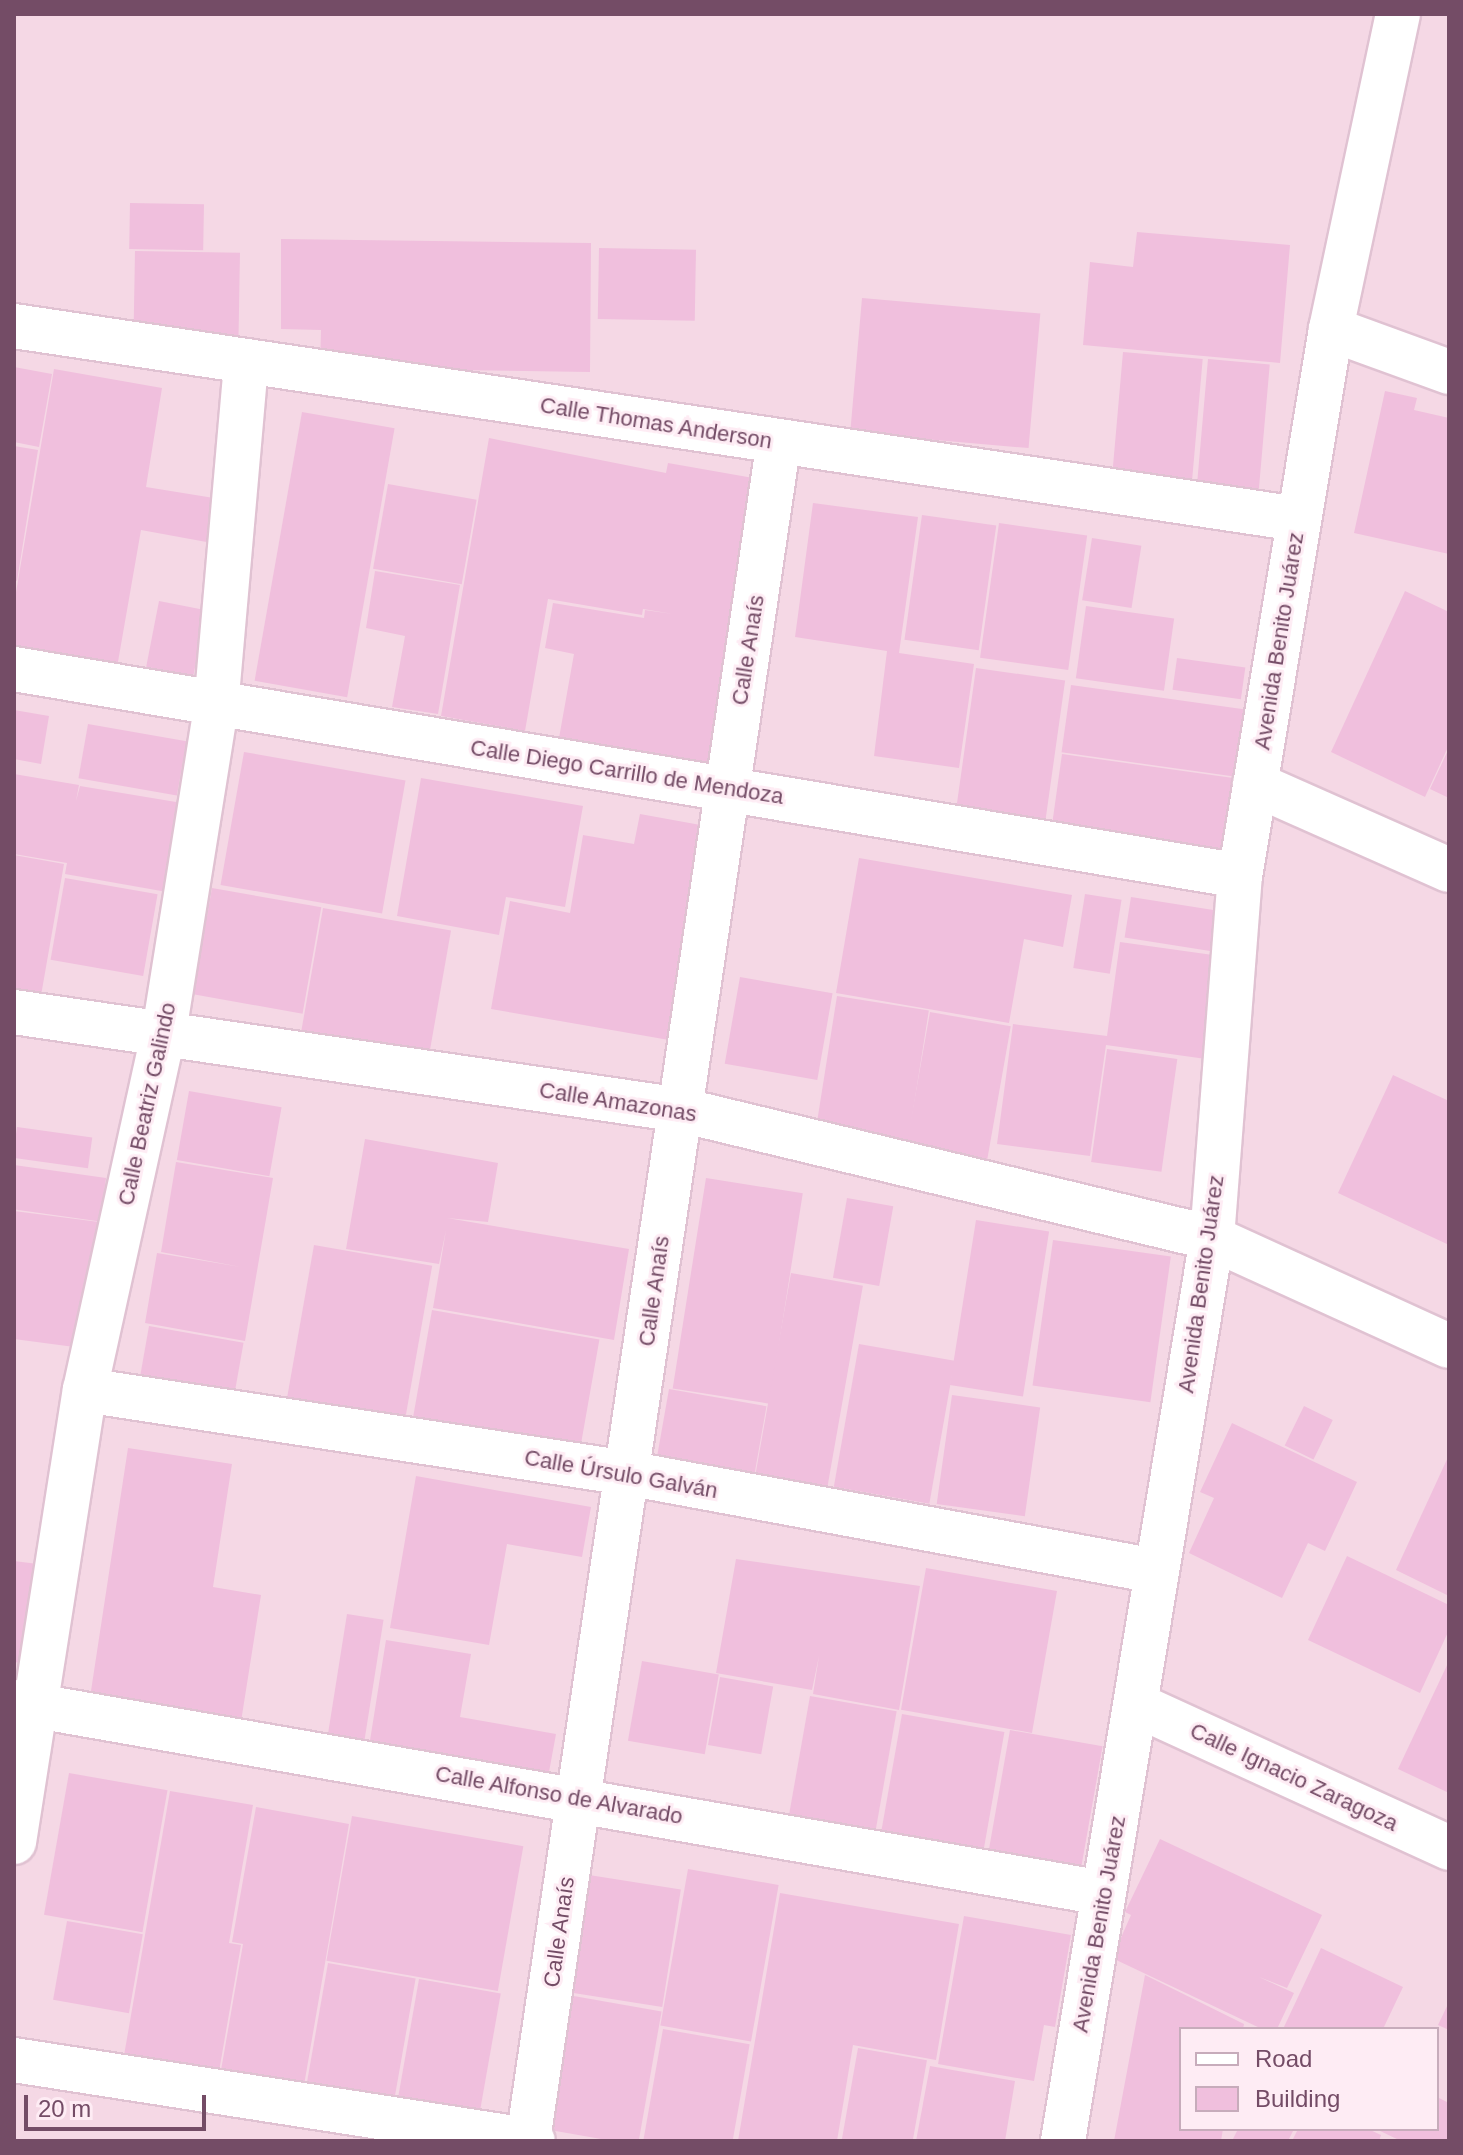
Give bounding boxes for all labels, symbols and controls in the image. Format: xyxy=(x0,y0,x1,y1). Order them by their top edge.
street label: Calle Thomas Anderson xyxy=(537,392,775,454)
street label: Avenida Benito Juárez xyxy=(1249,530,1309,752)
street label: Calle Anaís xyxy=(726,592,770,708)
street label: Calle Diego Carrillo de Mendoza xyxy=(469,734,785,810)
street label: Calle Beatriz Galindo xyxy=(113,1000,181,1208)
street label: Calle Amazonas xyxy=(537,1076,699,1128)
street label: Avenida Benito Juárez xyxy=(1173,1173,1229,1395)
street label: Calle Anaís xyxy=(633,1233,675,1349)
street label: Calle Úrsulo Galván xyxy=(522,1444,720,1504)
street label: Calle Ignacio Zaragoza xyxy=(1186,1717,1402,1837)
street label: Calle Alfonso de Alvarado xyxy=(432,1760,686,1830)
street label: Avenida Benito Juárez xyxy=(1067,1814,1131,2034)
street label: Calle Anaís xyxy=(538,1874,580,1990)
legend xyxy=(1179,2027,1439,2131)
text: Road xyxy=(1255,2045,1312,2072)
scale bar xyxy=(28,2079,210,2129)
text: Building xyxy=(1255,2085,1340,2112)
text: 20 m xyxy=(38,2095,91,2122)

